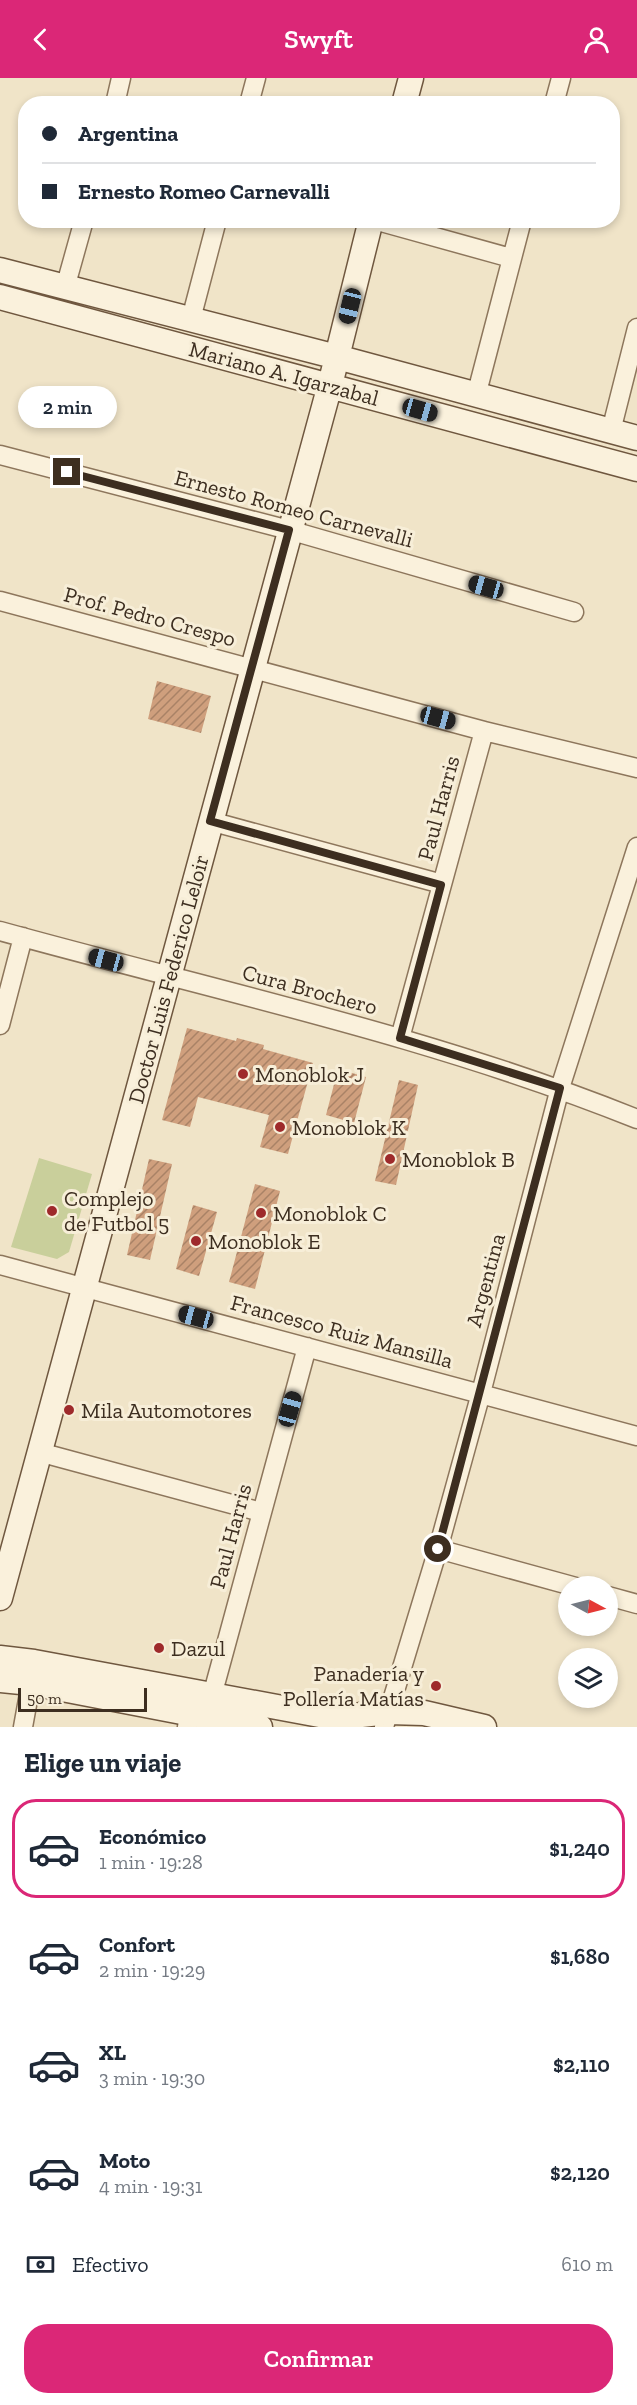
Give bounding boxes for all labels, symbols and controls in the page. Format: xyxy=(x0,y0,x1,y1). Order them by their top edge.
icon: back xyxy=(24,23,57,56)
text: Swyft xyxy=(284,23,353,55)
icon: person xyxy=(580,23,613,56)
text: Argentina xyxy=(78,120,179,147)
text: Ernesto Romeo Carnevalli xyxy=(78,178,330,205)
car xyxy=(337,286,363,326)
street label: Mariano A. Igarzabal xyxy=(186,335,382,412)
callout: 2 min xyxy=(17,385,116,427)
text: 2 min xyxy=(43,395,92,419)
car xyxy=(400,396,440,424)
route end xyxy=(53,458,80,485)
street label: Ernesto Romeo Carnevalli xyxy=(172,464,416,553)
car xyxy=(466,573,506,601)
street label: Prof. Pedro Crespo xyxy=(61,581,239,652)
car xyxy=(418,705,458,731)
street label: Paul Harris xyxy=(412,753,465,864)
street label: Doctor Luis Federico Leloir xyxy=(122,852,215,1107)
car xyxy=(86,947,126,973)
street label: Cura Brochero xyxy=(239,959,380,1020)
place label: Monoblok J xyxy=(255,1061,364,1088)
marker: Monoblok J xyxy=(236,1067,250,1081)
place label: Monoblok K xyxy=(292,1114,406,1141)
marker: Monoblok K xyxy=(273,1120,287,1134)
place label: Monoblok B xyxy=(402,1146,515,1173)
marker: Monoblok B xyxy=(383,1152,397,1166)
place label: Complejo de Futbol 5 xyxy=(64,1185,169,1237)
place label: Monoblok C xyxy=(273,1200,387,1227)
marker: Complejo de Futbol 5 xyxy=(45,1204,59,1218)
marker: Monoblok C xyxy=(254,1206,268,1220)
place label: Monoblok E xyxy=(208,1228,320,1255)
street label: Argentina xyxy=(460,1230,511,1330)
marker: Monoblok E xyxy=(189,1234,203,1248)
street label: Francesco Ruiz Mansilla xyxy=(228,1289,456,1374)
car xyxy=(176,1304,216,1330)
car xyxy=(276,1389,304,1429)
place label: Mila Automotores xyxy=(81,1397,252,1424)
marker: Mila Automotores xyxy=(62,1403,76,1417)
street label: Paul Harris xyxy=(204,1481,257,1592)
route start xyxy=(424,1535,451,1562)
north arrow xyxy=(558,1576,618,1636)
map controls xyxy=(558,1576,618,1708)
place label: Dazul xyxy=(171,1635,226,1662)
marker: Dazul xyxy=(152,1641,166,1655)
button: layers xyxy=(558,1648,618,1708)
place label: Panadería y Pollería Matías xyxy=(283,1660,425,1712)
marker: Panadería y Pollería Matías xyxy=(429,1679,443,1693)
scale bar xyxy=(18,1685,147,1712)
text: 50 m xyxy=(27,1689,62,1708)
text: Elige un viaje xyxy=(24,1747,181,1779)
icon: car xyxy=(27,1822,81,1876)
text: Económico xyxy=(99,1823,206,1850)
text: $1,240 xyxy=(549,1835,610,1862)
text: 1 min · 19:28 xyxy=(99,1850,203,1874)
icon: car xyxy=(27,1930,81,1984)
text: Confort xyxy=(99,1931,175,1958)
text: $1,680 xyxy=(550,1943,610,1970)
text: 2 min · 19:29 xyxy=(99,1958,205,1982)
icon: car xyxy=(27,2038,81,2092)
text: XL xyxy=(99,2039,126,2066)
text: $2,110 xyxy=(553,2051,610,2078)
text: 3 min · 19:30 xyxy=(99,2066,205,2090)
icon: car xyxy=(27,2146,81,2200)
text: Moto xyxy=(99,2147,150,2174)
text: $2,120 xyxy=(550,2159,610,2186)
text: 4 min · 19:31 xyxy=(99,2174,202,2198)
icon: cash xyxy=(24,2248,57,2281)
text: Efectivo xyxy=(72,2251,148,2278)
text: 610 m xyxy=(561,2252,613,2276)
button: Confirmar xyxy=(24,2324,613,2393)

